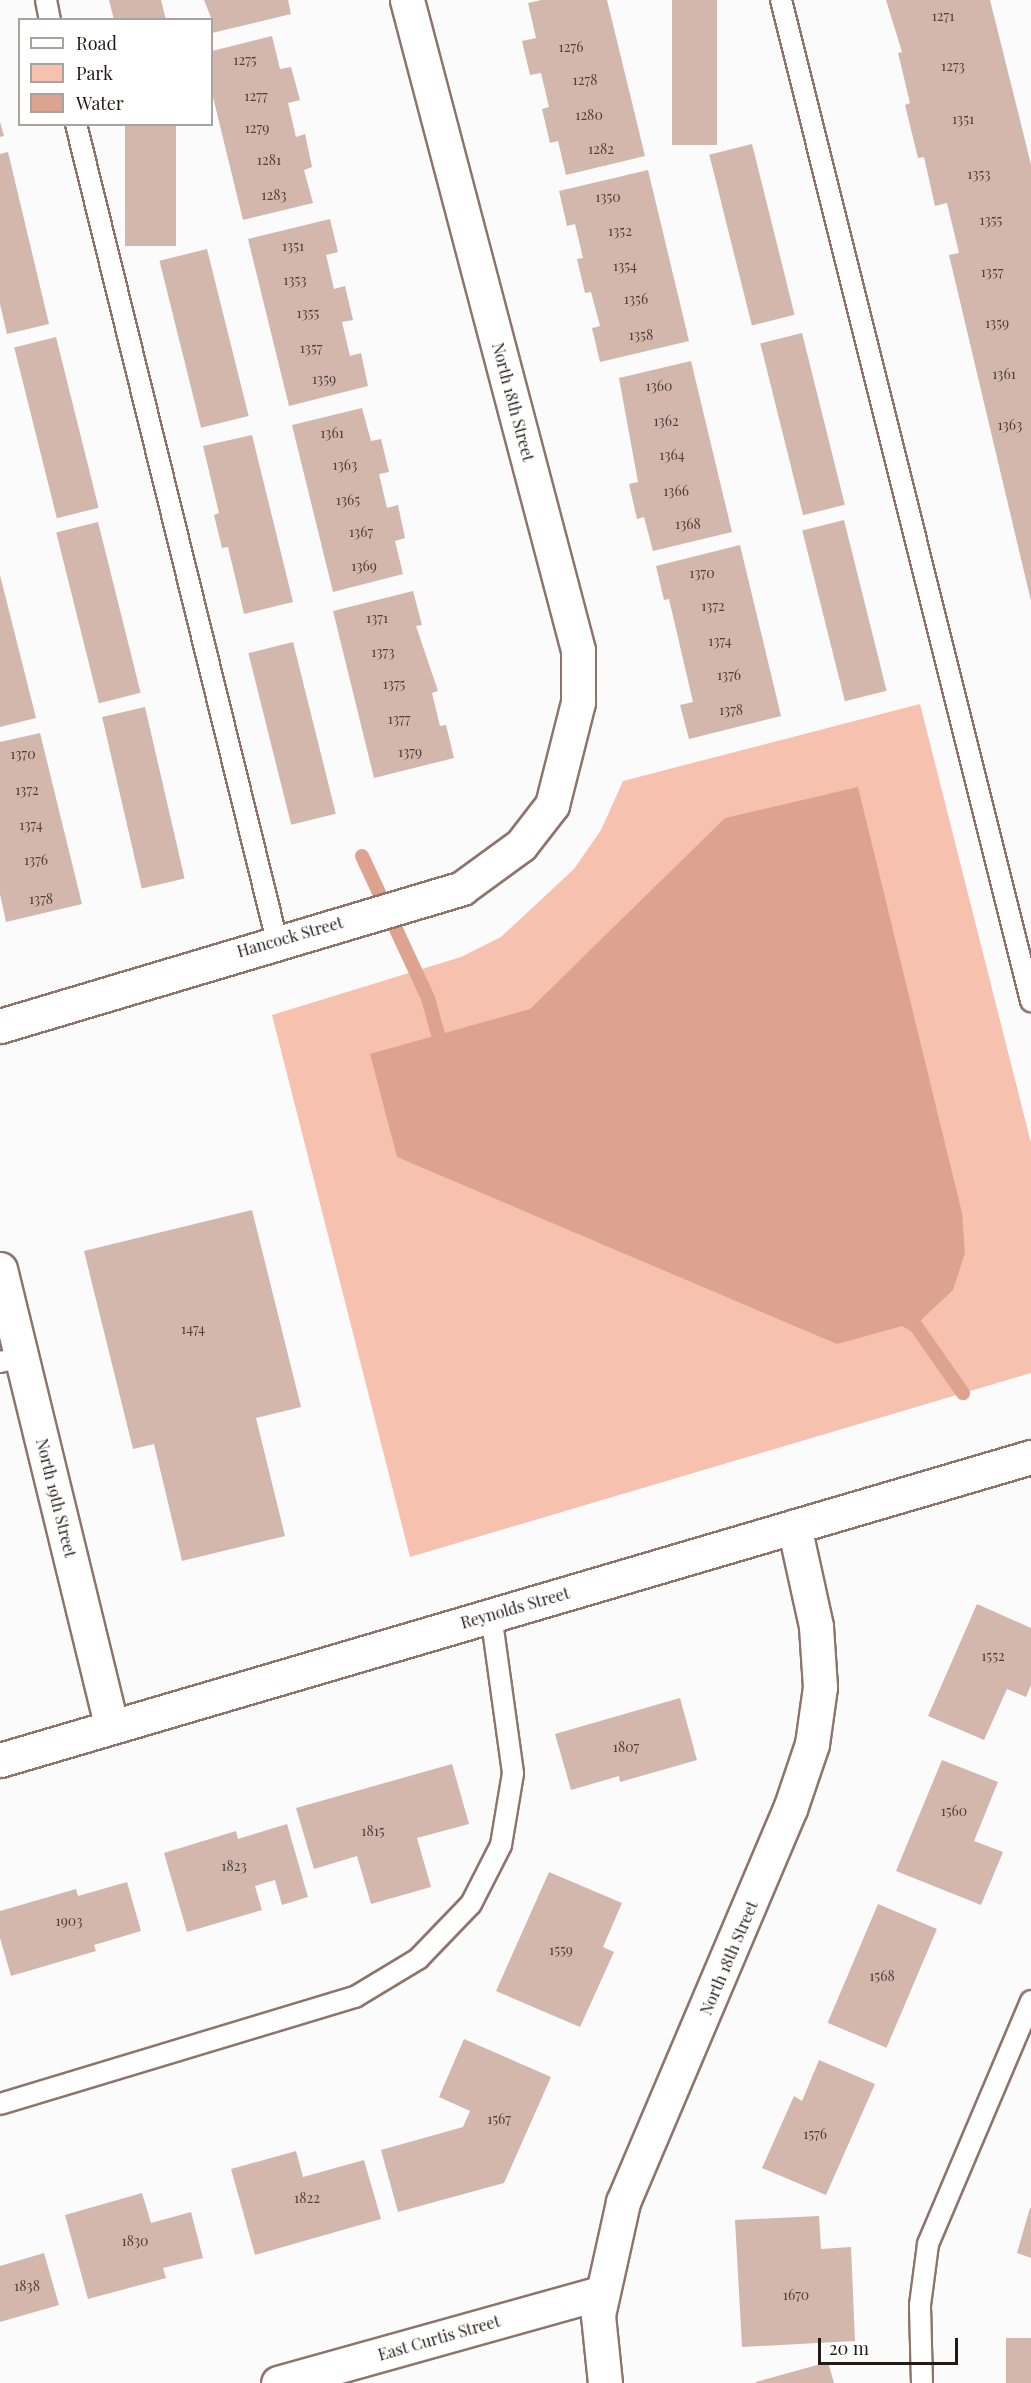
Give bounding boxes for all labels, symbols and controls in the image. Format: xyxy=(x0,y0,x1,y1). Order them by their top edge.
house number: 1271 xyxy=(932,8,954,24)
legend xyxy=(18,18,213,126)
text: Road xyxy=(76,31,117,55)
house number: 1276 xyxy=(559,39,583,55)
house number: 1275 xyxy=(233,52,257,68)
house number: 1273 xyxy=(941,58,965,74)
text: Park xyxy=(76,61,113,85)
house number: 1278 xyxy=(573,72,597,88)
house number: 1277 xyxy=(244,88,268,104)
text: Water xyxy=(76,91,124,115)
house number: 1280 xyxy=(575,107,603,123)
house number: 1351 xyxy=(952,111,974,127)
house number: 1279 xyxy=(245,120,269,136)
house number: 1282 xyxy=(588,141,614,157)
house number: 1281 xyxy=(257,152,281,168)
house number: 1353 xyxy=(967,166,991,182)
house number: 1283 xyxy=(261,187,287,203)
house number: 1350 xyxy=(595,189,621,205)
house number: 1355 xyxy=(980,212,1002,228)
house number: 1352 xyxy=(608,223,632,239)
house number: 1351 xyxy=(282,238,304,254)
house number: 1354 xyxy=(613,258,637,274)
house number: 1357 xyxy=(981,264,1003,280)
house number: 1353 xyxy=(283,272,307,288)
house number: 1356 xyxy=(624,291,648,307)
house number: 1355 xyxy=(297,305,319,321)
house number: 1359 xyxy=(985,315,1009,331)
house number: 1358 xyxy=(629,327,653,343)
house number: 1357 xyxy=(300,340,322,356)
street label: North 18th Street xyxy=(488,340,538,464)
house number: 1361 xyxy=(992,366,1016,382)
house number: 1359 xyxy=(312,371,336,387)
house number: 1360 xyxy=(646,378,672,394)
house number: 1362 xyxy=(653,413,679,429)
house number: 1363 xyxy=(998,417,1022,433)
house number: 1361 xyxy=(320,425,344,441)
house number: 1364 xyxy=(659,447,685,463)
house number: 1363 xyxy=(333,457,357,473)
house number: 1366 xyxy=(663,483,689,499)
house number: 1365 xyxy=(336,492,360,508)
house number: 1368 xyxy=(675,516,701,532)
house number: 1367 xyxy=(349,524,373,540)
house number: 1369 xyxy=(351,558,377,574)
house number: 1370 xyxy=(689,565,715,581)
house number: 1372 xyxy=(701,598,725,614)
house number: 1371 xyxy=(366,610,388,626)
house number: 1374 xyxy=(708,633,732,649)
house number: 1373 xyxy=(371,644,395,660)
house number: 1376 xyxy=(717,667,741,683)
house number: 1375 xyxy=(383,676,405,692)
house number: 1378 xyxy=(719,702,743,718)
house number: 1377 xyxy=(388,711,410,727)
house number: 1379 xyxy=(398,744,422,760)
house number: 1370 xyxy=(10,746,36,762)
house number: 1372 xyxy=(15,782,39,798)
house number: 1374 xyxy=(19,817,43,833)
house number: 1376 xyxy=(24,852,48,868)
house number: 1378 xyxy=(29,891,53,907)
street label: Hancock Street xyxy=(235,913,345,961)
house number: 1474 xyxy=(181,1321,205,1337)
street label: North 19th Street xyxy=(32,1436,80,1560)
street label: Reynolds Street xyxy=(458,1583,572,1633)
house number: 1552 xyxy=(981,1648,1005,1664)
house number: 1807 xyxy=(613,1739,639,1755)
house number: 1560 xyxy=(941,1803,967,1819)
house number: 1815 xyxy=(361,1823,385,1839)
house number: 1823 xyxy=(221,1858,247,1874)
street label: North 18th Street xyxy=(696,1898,762,2018)
house number: 1903 xyxy=(55,1913,83,1929)
house number: 1559 xyxy=(549,1942,573,1958)
house number: 1568 xyxy=(869,1968,895,1984)
house number: 1567 xyxy=(487,2111,511,2127)
house number: 1576 xyxy=(803,2126,827,2142)
house number: 1822 xyxy=(294,2190,320,2206)
house number: 1830 xyxy=(121,2233,149,2249)
house number: 1838 xyxy=(14,2278,40,2294)
house number: 1670 xyxy=(783,2287,809,2303)
street label: East Curtis Street xyxy=(376,2311,502,2365)
scale bar xyxy=(821,2326,960,2364)
text: 20 m xyxy=(829,2336,869,2360)

